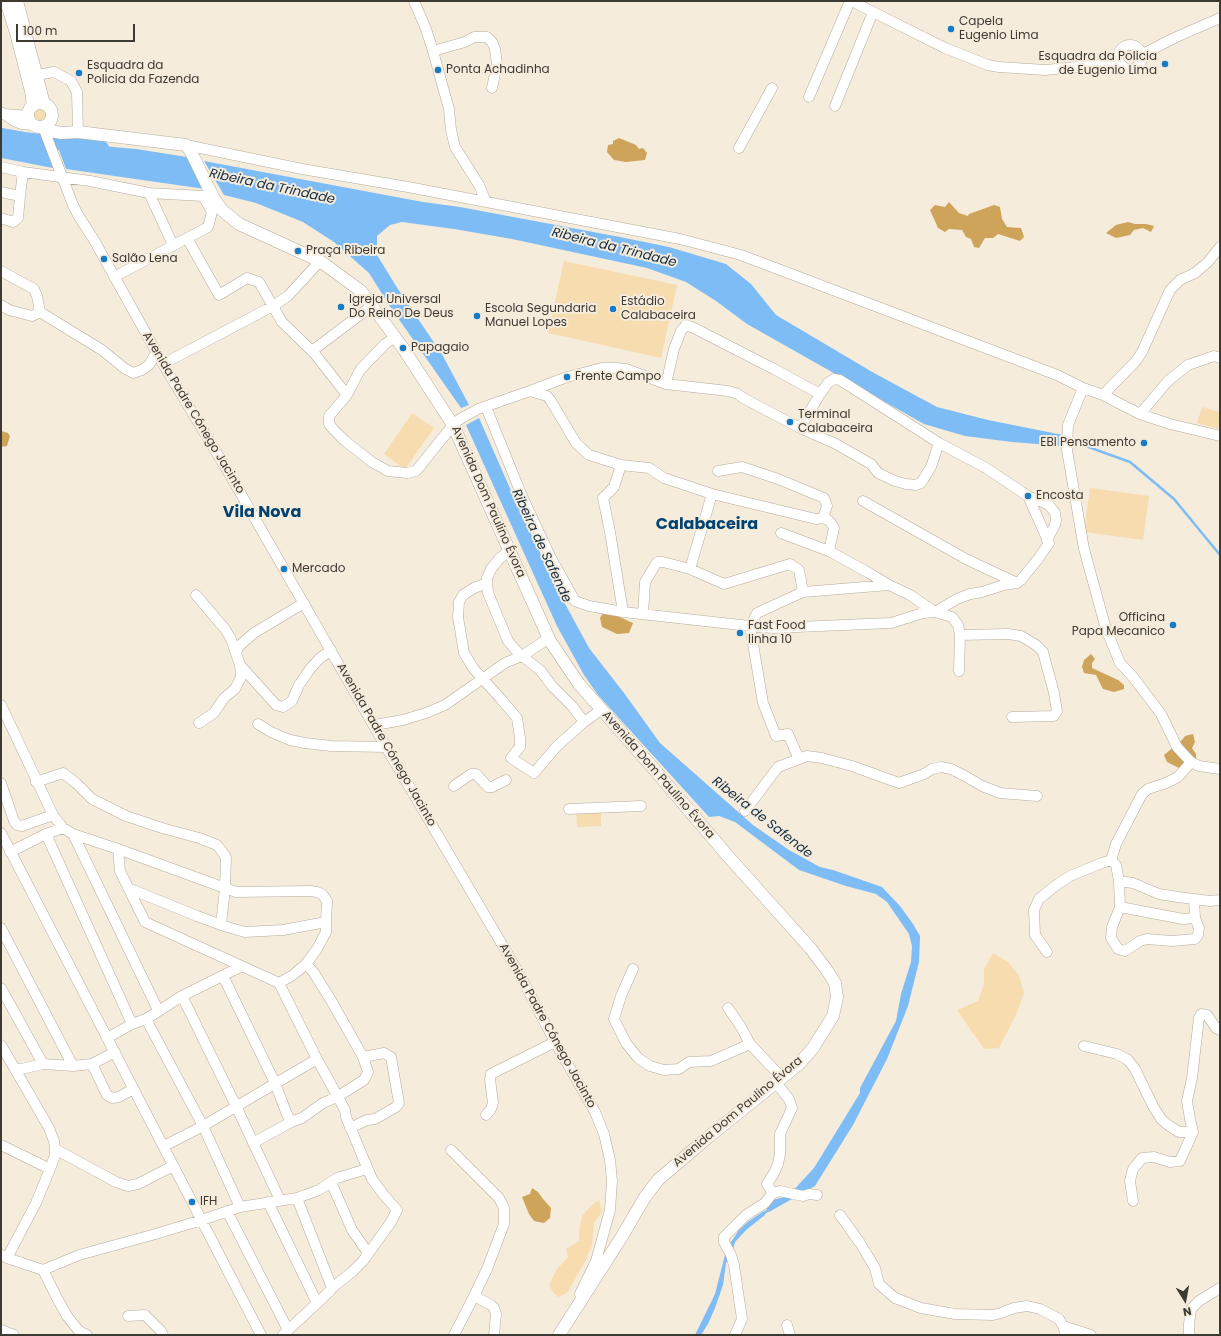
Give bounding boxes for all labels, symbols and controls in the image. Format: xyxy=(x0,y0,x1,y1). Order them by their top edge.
place label: Capela Eugenio Lima xyxy=(959,15,1039,43)
scale bar xyxy=(18,16,137,42)
text: 100 m xyxy=(23,22,57,39)
marker: Capela Eugenio Lima xyxy=(946,24,956,34)
place label: Esquadra da Policia de Eugenio Lima xyxy=(1038,50,1157,78)
place label: Esquadra da Policia da Fazenda xyxy=(87,59,199,87)
marker: Esquadra da Policia de Eugenio Lima xyxy=(1160,59,1170,69)
place label: Ponta Achadinha xyxy=(446,63,550,77)
marker: Ponta Achadinha xyxy=(433,65,443,75)
marker: Esquadra da Policia da Fazenda xyxy=(74,68,84,78)
water label: Ribeira da Trindade xyxy=(208,166,336,208)
water label: Ribeira da Trindade xyxy=(550,225,678,271)
place label: Praça Ribeira xyxy=(306,244,385,258)
marker: Praça Ribeira xyxy=(293,246,303,256)
place label: Salão Lena xyxy=(112,252,178,266)
marker: Salão Lena xyxy=(99,254,109,264)
place label: Igreja Universal Do Reino De Deus xyxy=(349,293,454,321)
place label: Estádio Calabaceira xyxy=(621,295,696,323)
marker: Igreja Universal Do Reino De Deus xyxy=(336,302,346,312)
place label: Escola Segundaria Manuel Lopes xyxy=(485,302,596,330)
marker: Estádio Calabaceira xyxy=(608,304,618,314)
marker: Escola Segundaria Manuel Lopes xyxy=(472,311,482,321)
street label: Avenida Padre Cónego Jacinto xyxy=(139,330,247,496)
place label: Papagaio xyxy=(411,341,469,355)
marker: Papagaio xyxy=(398,343,408,353)
place label: Frente Campo xyxy=(575,370,661,384)
marker: Frente Campo xyxy=(562,372,572,382)
place label: Terminal Calabaceira xyxy=(798,408,873,436)
marker: Terminal Calabaceira xyxy=(785,417,795,427)
street label: Avenida Dom Paulino Évora xyxy=(448,424,528,580)
place label: EBI Pensamento xyxy=(1040,436,1136,450)
marker: EBI Pensamento xyxy=(1139,438,1149,448)
water label: Ribeira de Safende xyxy=(508,487,574,605)
place label: Encosta xyxy=(1036,489,1084,503)
marker: Encosta xyxy=(1023,491,1033,501)
district label: Vila Nova xyxy=(223,503,301,523)
district label: Calabaceira xyxy=(656,515,758,535)
place label: Mercado xyxy=(292,562,345,576)
marker: Mercado xyxy=(279,564,289,574)
place label: Officina Papa Mecanico xyxy=(1072,611,1165,639)
place label: Fast Food linha 10 xyxy=(748,619,806,647)
marker: Officina Papa Mecanico xyxy=(1168,620,1178,630)
marker: Fast Food linha 10 xyxy=(735,628,745,638)
street label: Avenida Padre Cónego Jacinto xyxy=(333,661,439,829)
street label: Avenida Dom Paulino Évora xyxy=(599,708,717,842)
water label: Ribeira de Safende xyxy=(709,774,815,862)
street label: Avenida Padre Cónego Jacinto xyxy=(496,941,598,1111)
street label: Avenida Dom Paulino Évora xyxy=(670,1054,806,1170)
place label: IFH xyxy=(200,1195,217,1209)
marker: IFH xyxy=(187,1197,197,1207)
north arrow xyxy=(1165,1280,1205,1320)
text: N xyxy=(1182,1303,1193,1320)

